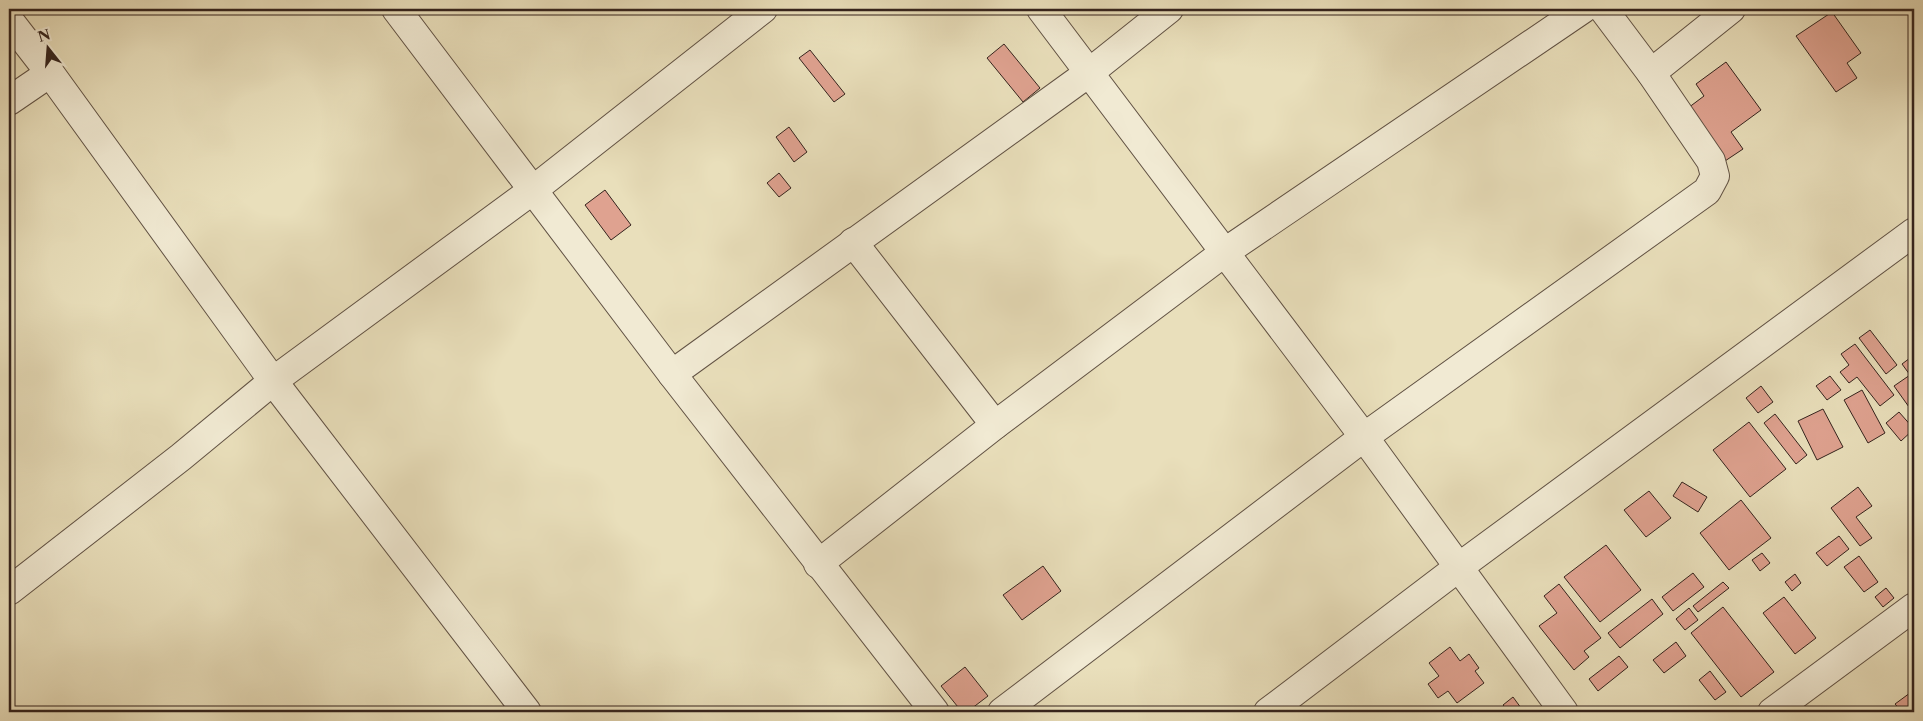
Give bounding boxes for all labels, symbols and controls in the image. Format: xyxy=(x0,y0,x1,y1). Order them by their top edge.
north arrow xyxy=(22,22,72,72)
text: N xyxy=(36,25,53,46)

